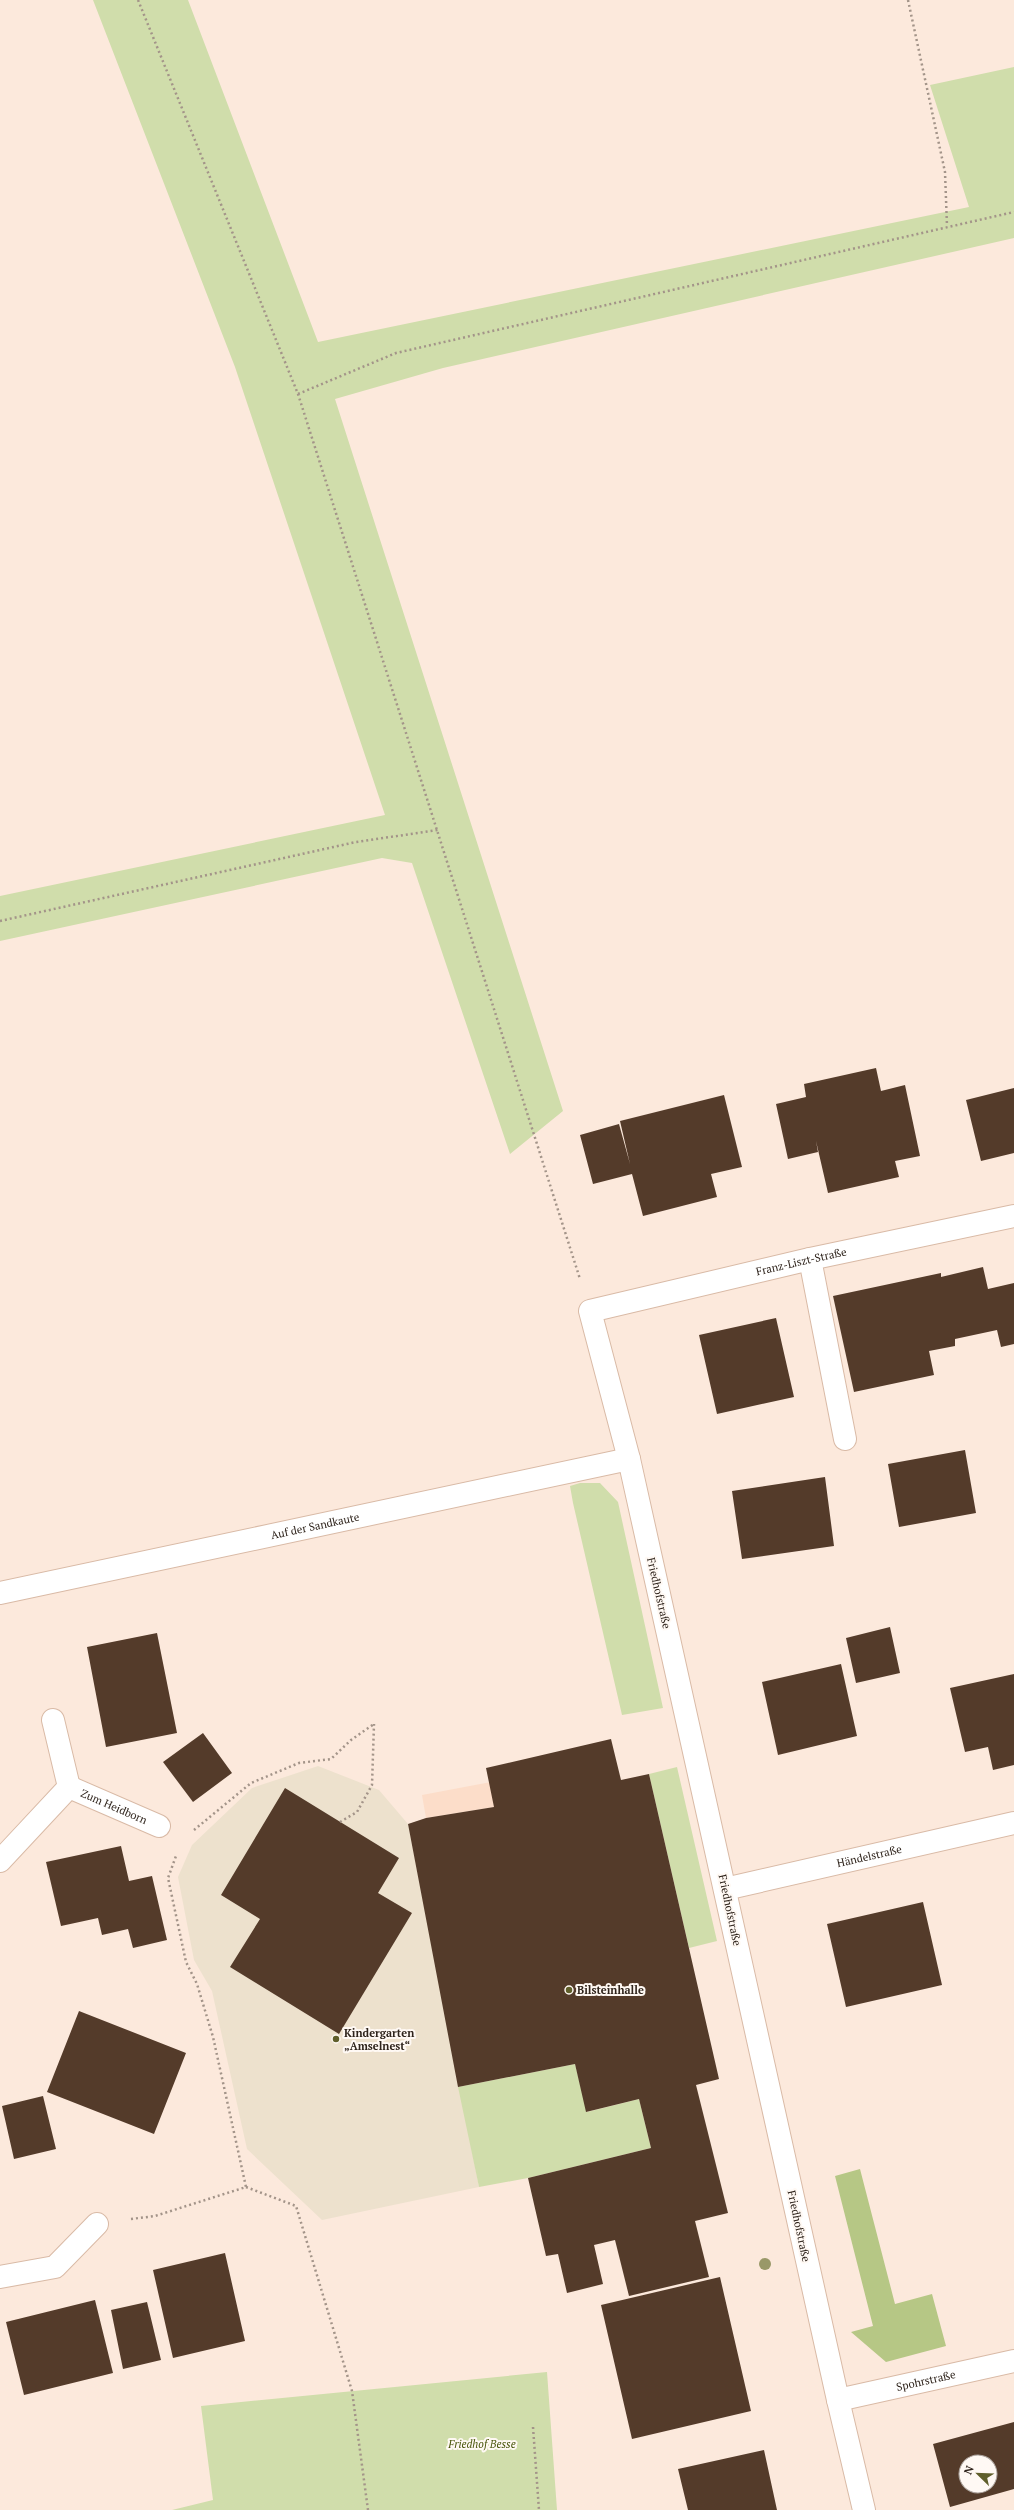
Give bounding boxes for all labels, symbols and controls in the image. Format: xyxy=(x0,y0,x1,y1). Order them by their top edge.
street label: Franz-Liszt-Straße xyxy=(755,1244,848,1279)
street label: Auf der Sandkaute xyxy=(269,1510,361,1542)
street label: Friedhofstraße xyxy=(644,1556,674,1630)
street label: Zum Heidborn xyxy=(79,1786,150,1827)
street label: Händelstraße xyxy=(835,1842,904,1870)
street label: Friedhofstraße xyxy=(716,1873,744,1947)
place label: Bilsteinhalle xyxy=(577,1983,644,1997)
marker: Bilsteinhalle xyxy=(564,1985,574,1995)
place label: Kindergarten „Amselnest“ xyxy=(344,2026,414,2053)
marker: Kindergarten „Amselnest“ xyxy=(331,2034,341,2044)
street label: Friedhofstraße xyxy=(785,2189,813,2263)
street label: Spohrstraße xyxy=(895,2367,957,2394)
park label: Friedhof Besse xyxy=(447,2437,516,2451)
north arrow xyxy=(958,2454,998,2494)
text: N xyxy=(961,2463,977,2477)

